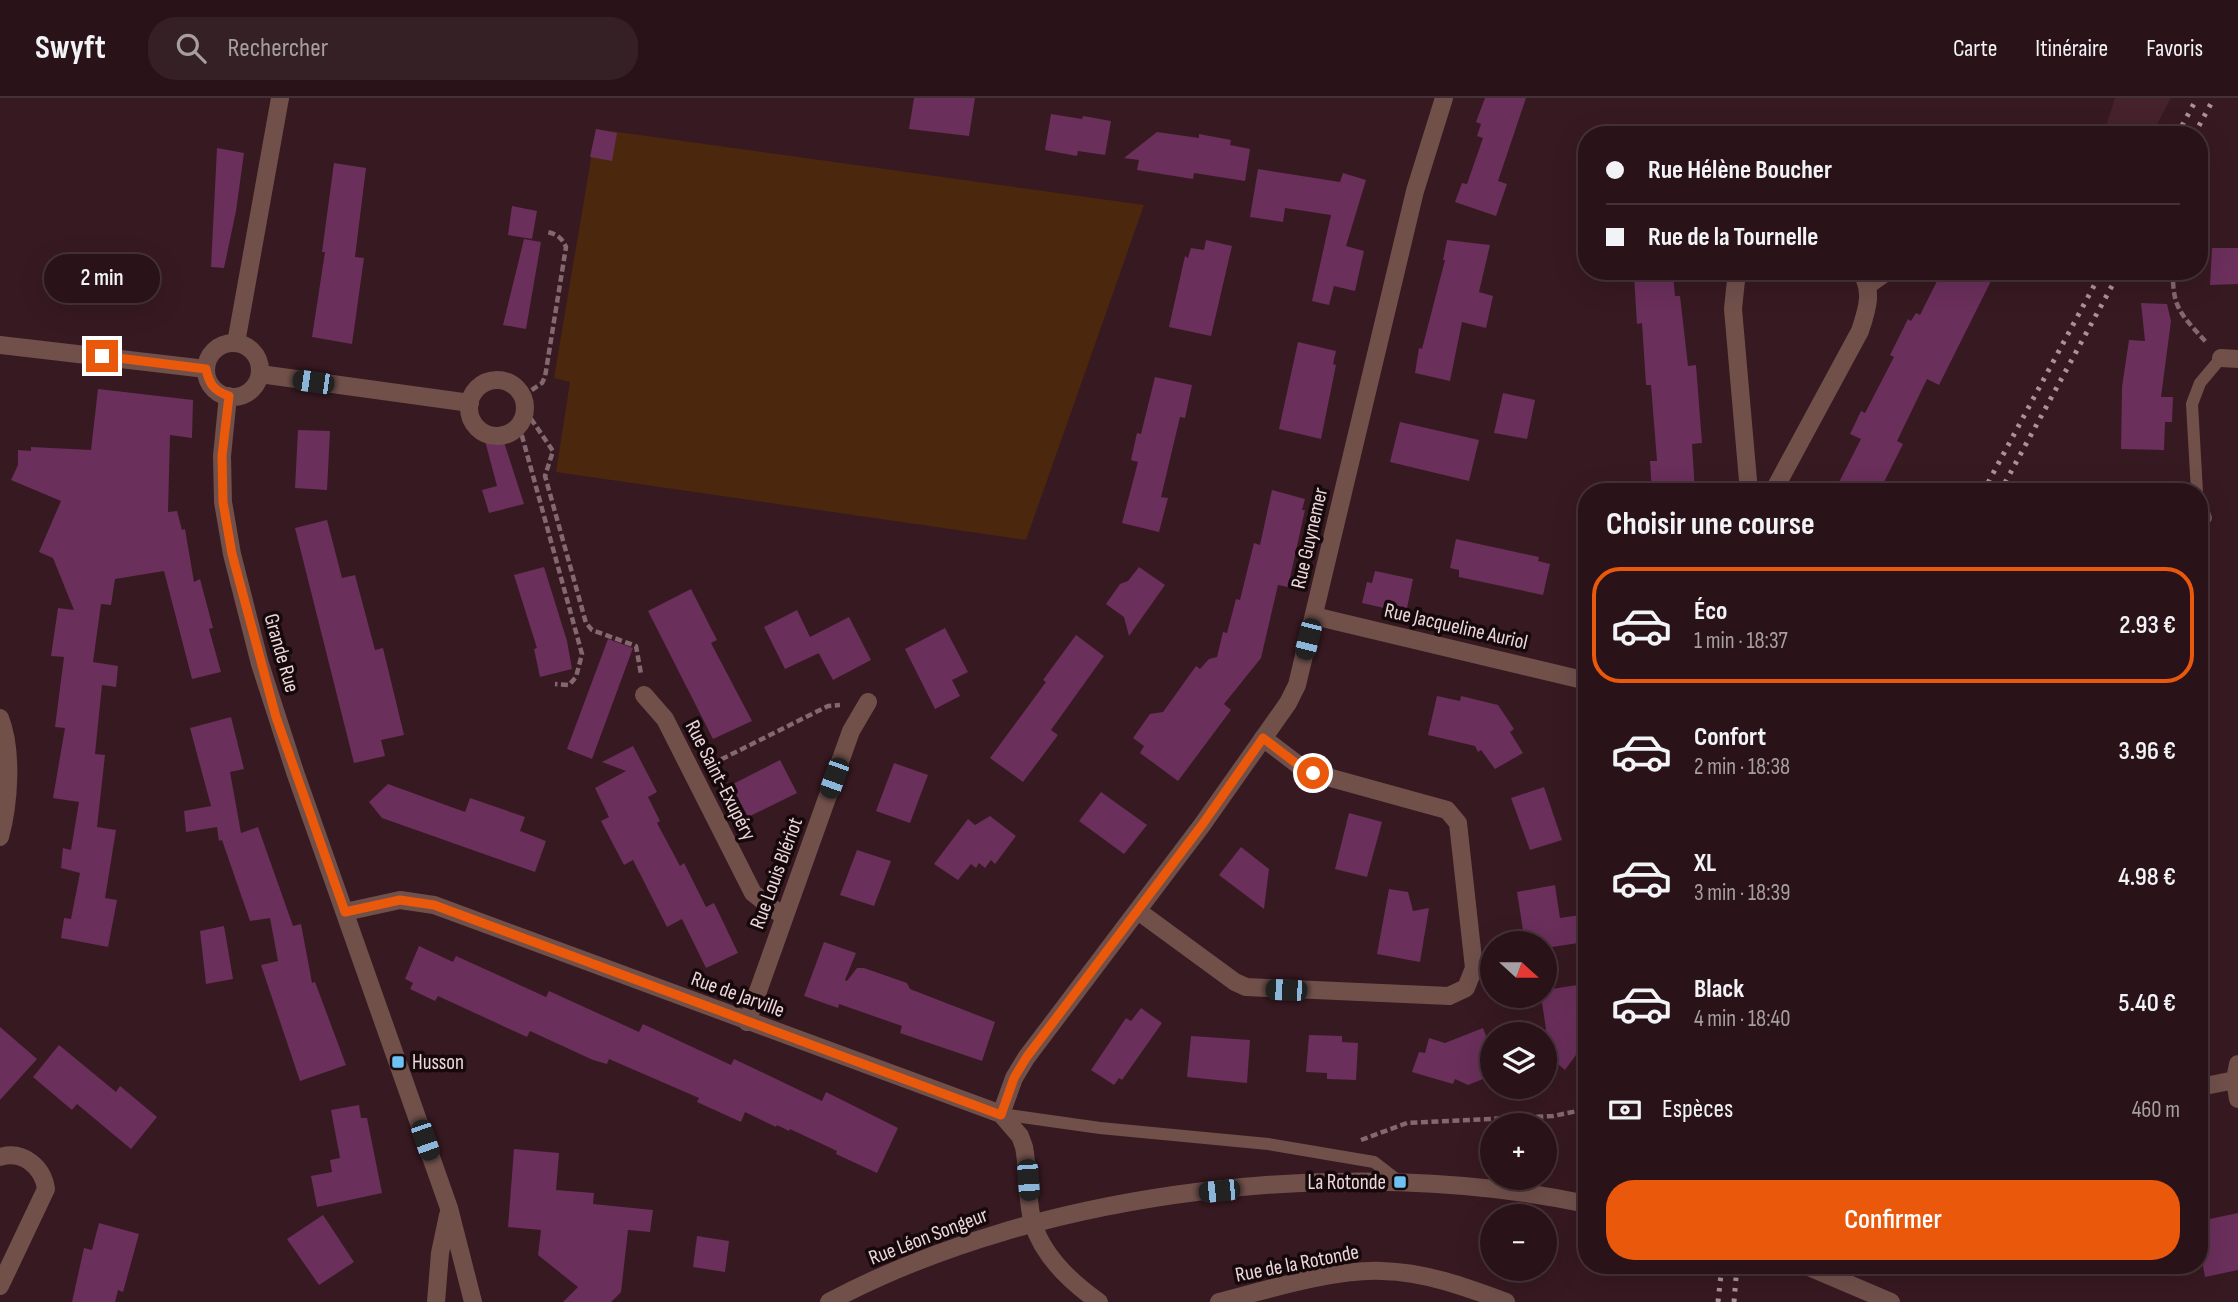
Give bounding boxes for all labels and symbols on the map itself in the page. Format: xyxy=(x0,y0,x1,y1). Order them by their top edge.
callout: 2 min xyxy=(44,254,160,303)
route end xyxy=(86,340,118,372)
car xyxy=(291,369,336,395)
street label: Rue Guynemer xyxy=(1286,485,1333,591)
street label: Rue Jacqueline Auriol xyxy=(1382,598,1530,655)
street label: Grande Rue xyxy=(258,611,305,695)
car xyxy=(1293,616,1324,662)
street label: Rue Saint-Exupéry xyxy=(680,716,761,844)
car xyxy=(817,755,852,801)
route start xyxy=(1297,757,1329,789)
street label: Rue Louis Blériot xyxy=(745,814,808,932)
north arrow xyxy=(1480,931,1558,1008)
street label: Rue de Jarville xyxy=(688,966,788,1023)
car xyxy=(1265,979,1308,1001)
place label: Husson xyxy=(412,1050,464,1075)
marker: Husson xyxy=(390,1054,406,1070)
car xyxy=(409,1117,442,1163)
car xyxy=(1017,1158,1040,1202)
place label: La Rotonde xyxy=(1308,1170,1386,1195)
marker: La Rotonde xyxy=(1392,1174,1408,1190)
car xyxy=(1198,1178,1241,1204)
street label: Rue Léon Songeur xyxy=(865,1202,991,1271)
street label: Rue de la Rotonde xyxy=(1233,1239,1361,1288)

